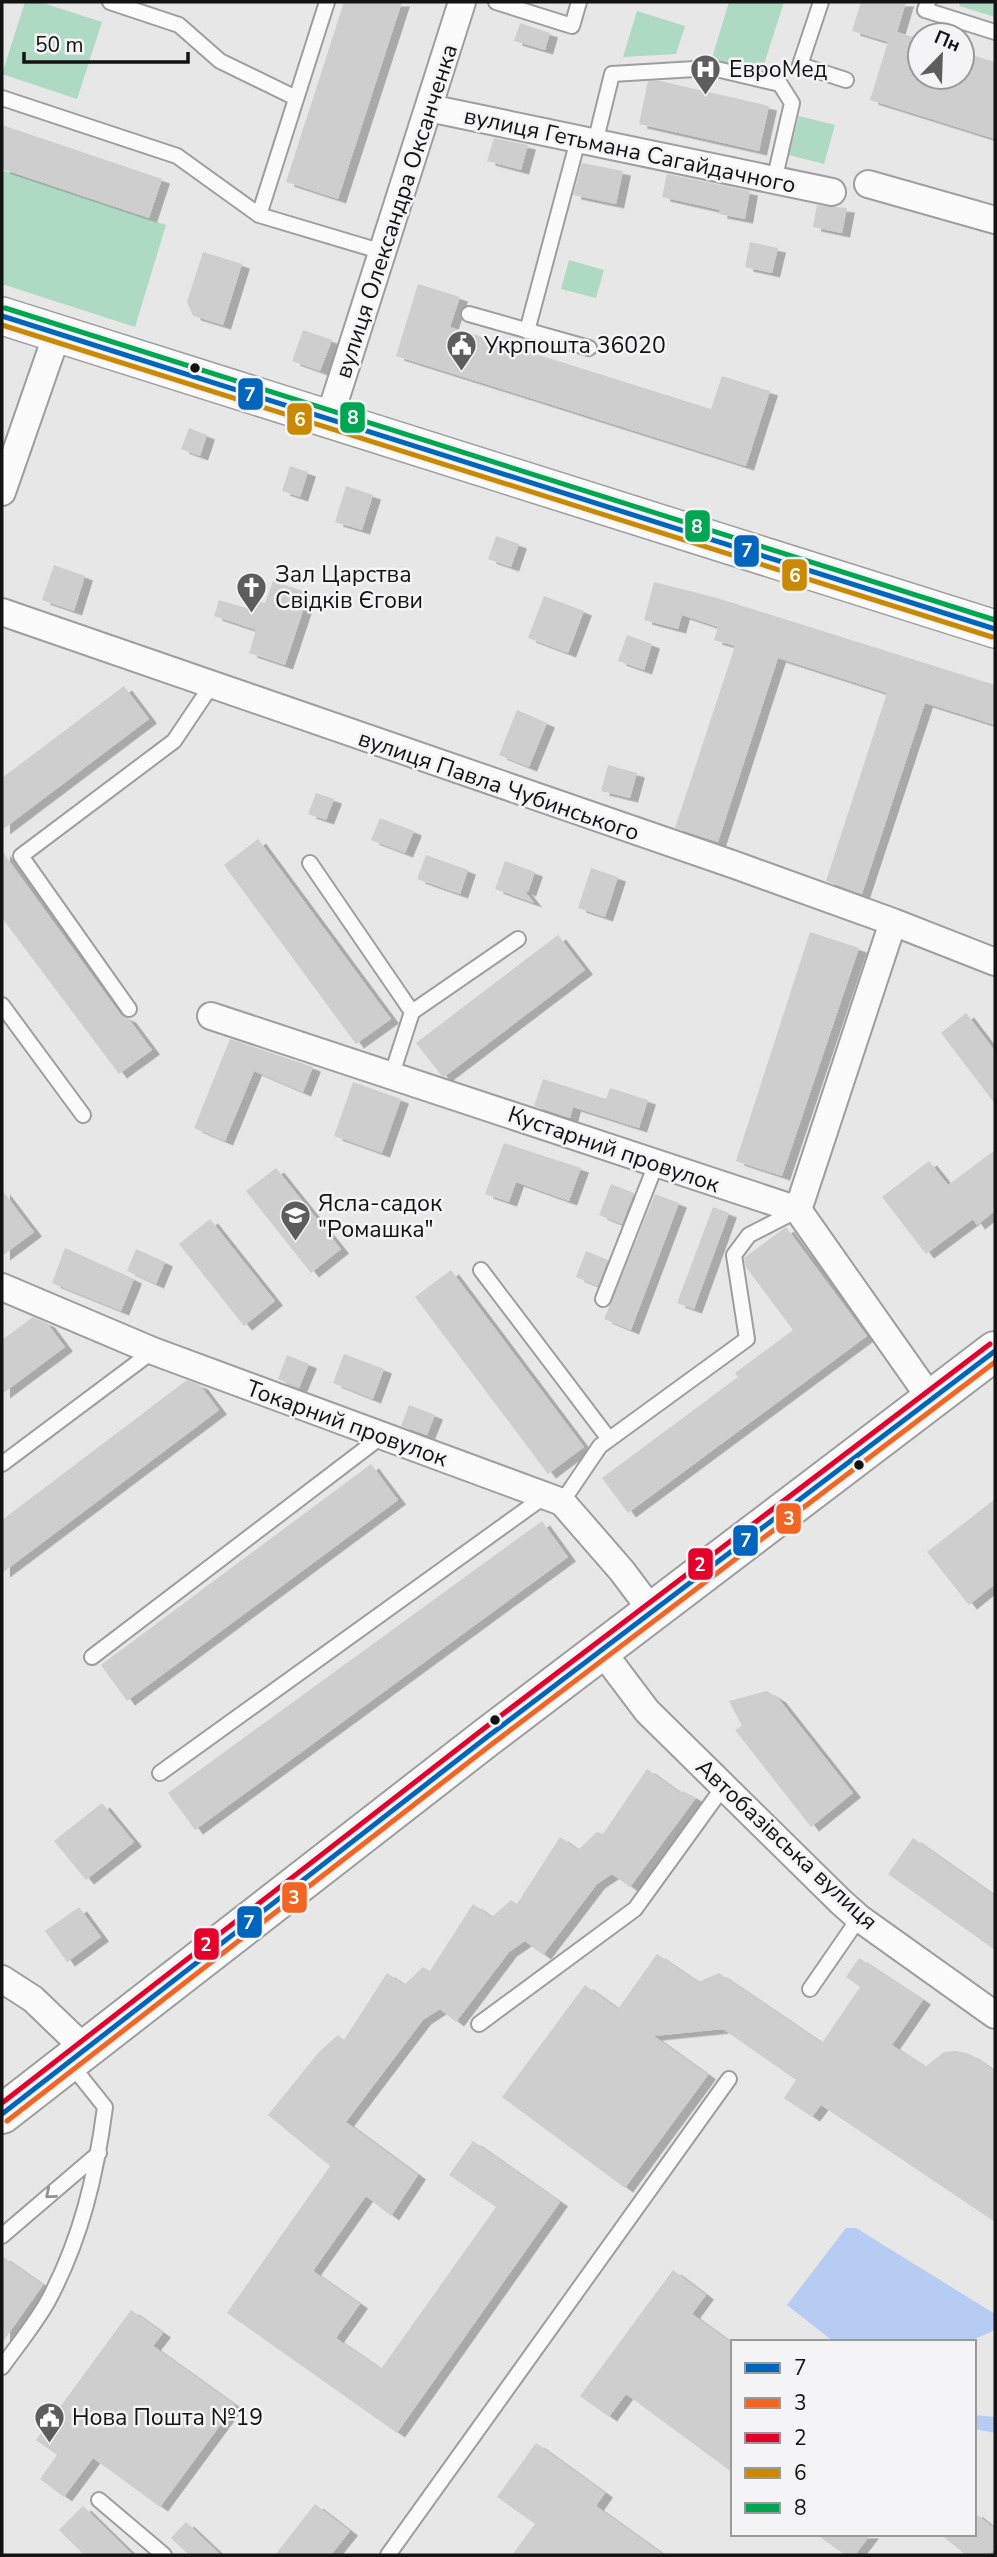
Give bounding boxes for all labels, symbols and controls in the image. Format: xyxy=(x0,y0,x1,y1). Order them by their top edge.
scale bar xyxy=(24,21,189,65)
north arrow xyxy=(906,21,976,91)
text: Пн xyxy=(930,24,964,58)
text: 50 m xyxy=(35,31,84,59)
street label: вулиця Олександра Оксанченка xyxy=(328,40,465,382)
hospital icon: ЕвроМед xyxy=(689,52,723,96)
place label: ЕвроМед xyxy=(729,54,827,85)
street label: вулиця Гетьмана Сагайдачного xyxy=(461,100,799,201)
public building icon: Укрпошта 36020 xyxy=(444,328,478,372)
place label: Укрпошта 36020 xyxy=(483,330,666,361)
unlabelled marker xyxy=(188,361,202,375)
line badge: 7 xyxy=(237,377,264,411)
text: 7 xyxy=(244,382,256,408)
line badge: 8 xyxy=(339,401,366,434)
line badge: 6 xyxy=(286,402,313,436)
text: 8 xyxy=(347,405,359,431)
text: 6 xyxy=(294,407,306,433)
line badge: 8 xyxy=(684,509,711,543)
text: 8 xyxy=(691,514,703,540)
line badge: 7 xyxy=(733,534,760,568)
text: 7 xyxy=(741,538,753,564)
line badge: 6 xyxy=(781,558,808,592)
place label: Зал Царства Cвідків Єгови xyxy=(275,559,423,616)
text: 6 xyxy=(789,563,801,589)
church icon: Зал Царства Cвідків Єгови xyxy=(235,570,269,614)
street label: вулиця Павла Чубинського xyxy=(354,723,644,848)
street label: Кустарний провулок xyxy=(504,1099,725,1201)
place label: Ясла-садок "Ромашка" xyxy=(318,1188,443,1245)
school or university icon: Ясла-садок "Ромашка" xyxy=(278,1199,312,1243)
street label: Токарний провулок xyxy=(242,1373,453,1475)
unlabelled marker xyxy=(852,1458,866,1472)
line badge: 3 xyxy=(775,1502,802,1535)
text: 3 xyxy=(783,1506,795,1532)
line badge: 7 xyxy=(732,1524,759,1557)
text: 7 xyxy=(740,1528,752,1554)
line badge: 2 xyxy=(687,1547,714,1581)
text: 2 xyxy=(694,1552,706,1578)
unlabelled marker xyxy=(488,1713,502,1727)
street label: Автобазівська вулиця xyxy=(689,1752,884,1937)
line badge: 3 xyxy=(281,1881,308,1914)
text: 3 xyxy=(288,1885,300,1911)
line badge: 7 xyxy=(236,1905,263,1939)
text: 7 xyxy=(243,1910,255,1936)
line badge: 2 xyxy=(193,1927,220,1961)
text: 2 xyxy=(200,1932,212,1958)
one-way arrow xyxy=(46,2186,59,2198)
legend xyxy=(731,2340,976,2536)
text: 7 xyxy=(794,2354,807,2382)
text: 3 xyxy=(794,2389,807,2417)
public building icon: Нова Пошта №19 xyxy=(32,2400,66,2444)
place label: Нова Пошта №19 xyxy=(72,2402,263,2433)
text: 2 xyxy=(794,2424,807,2452)
text: 6 xyxy=(794,2459,807,2487)
text: 8 xyxy=(794,2494,807,2522)

